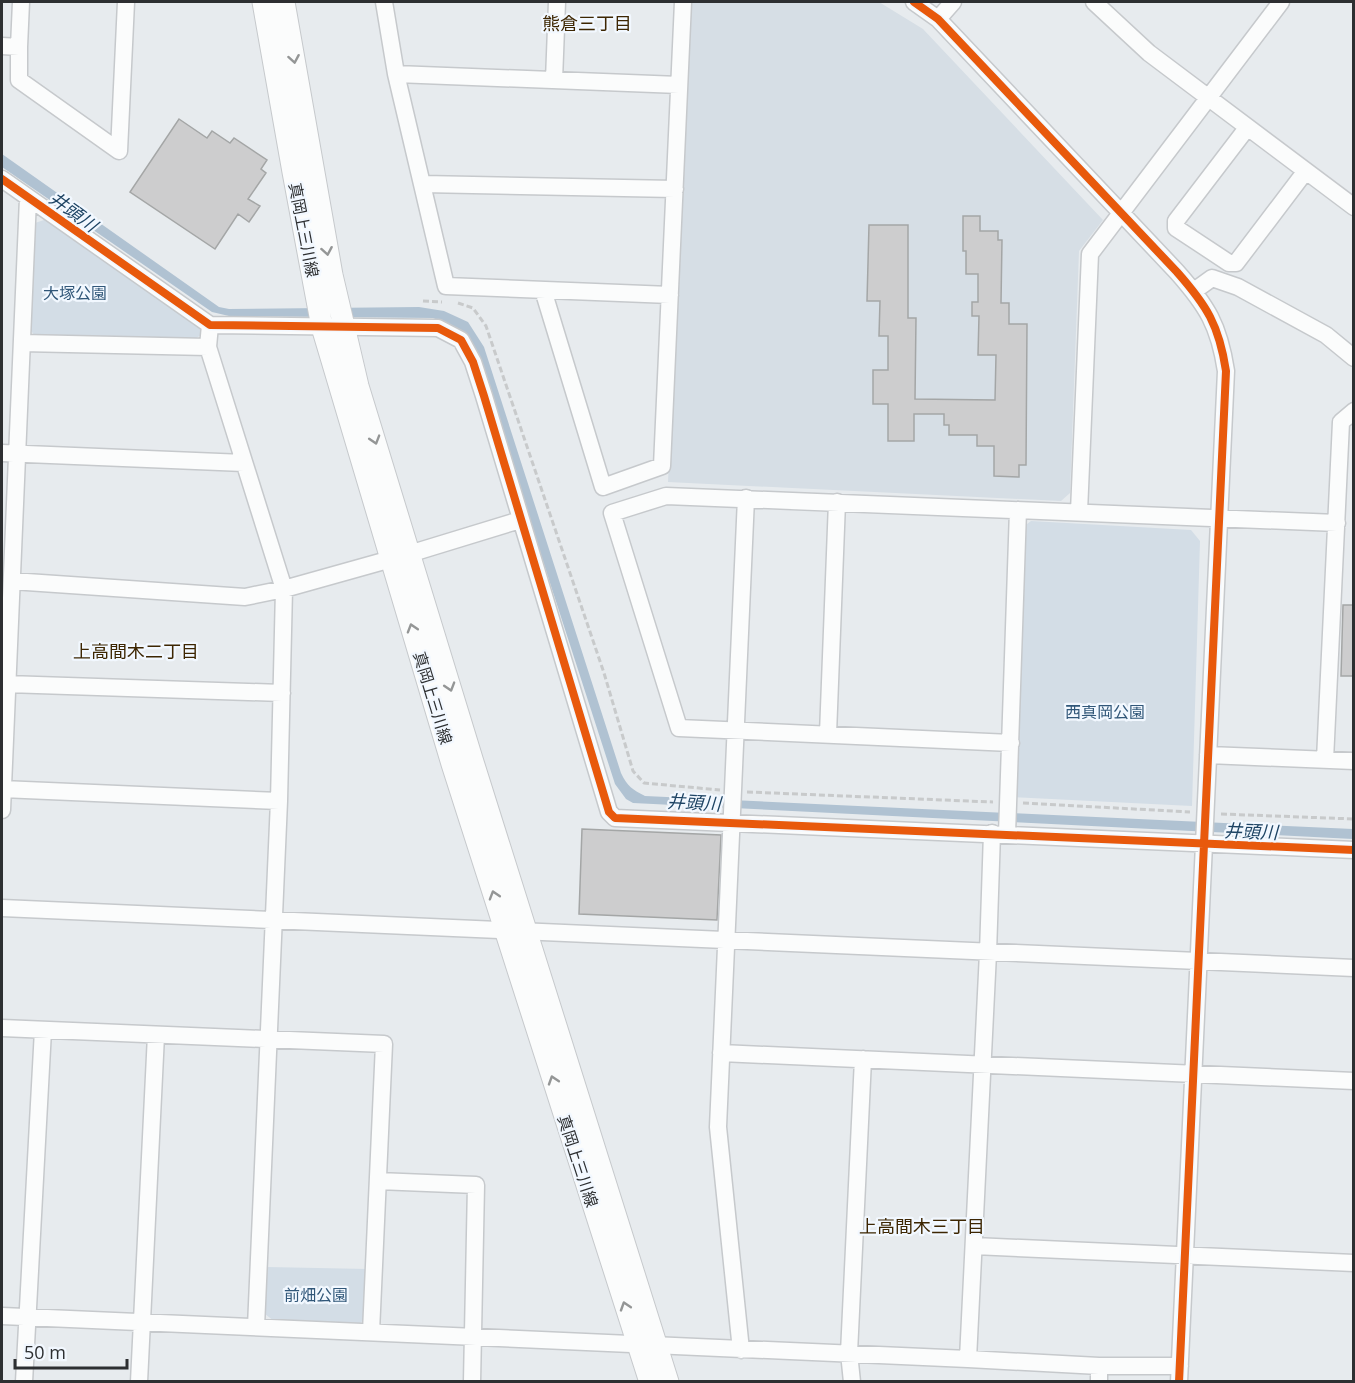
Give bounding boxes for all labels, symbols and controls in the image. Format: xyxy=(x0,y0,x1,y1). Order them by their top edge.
district label: 熊倉三丁目 xyxy=(542,11,632,35)
one-way arrow xyxy=(287,54,300,64)
street label: 真岡上三川線 xyxy=(284,181,324,279)
water label: 井頭川 xyxy=(45,186,104,238)
one-way arrow xyxy=(321,247,333,256)
park label: 大塚公園 xyxy=(43,282,107,304)
one-way arrow xyxy=(368,434,380,445)
one-way arrow xyxy=(407,623,419,634)
district label: 上高間木二丁目 xyxy=(73,639,199,663)
street label: 真岡上三川線 xyxy=(408,649,458,747)
one-way arrow xyxy=(443,681,455,692)
park label: 西真岡公園 xyxy=(1065,701,1145,723)
water label: 井頭川 xyxy=(666,789,724,816)
water label: 井頭川 xyxy=(1224,818,1280,844)
one-way arrow xyxy=(488,890,501,901)
one-way arrow xyxy=(547,1075,560,1086)
street label: 真岡上三川線 xyxy=(553,1112,603,1210)
district label: 上高間木三丁目 xyxy=(859,1214,985,1238)
park label: 前畑公園 xyxy=(284,1284,348,1306)
one-way arrow xyxy=(619,1301,632,1312)
scale bar xyxy=(15,1332,128,1370)
text: 50 m xyxy=(24,1340,66,1364)

